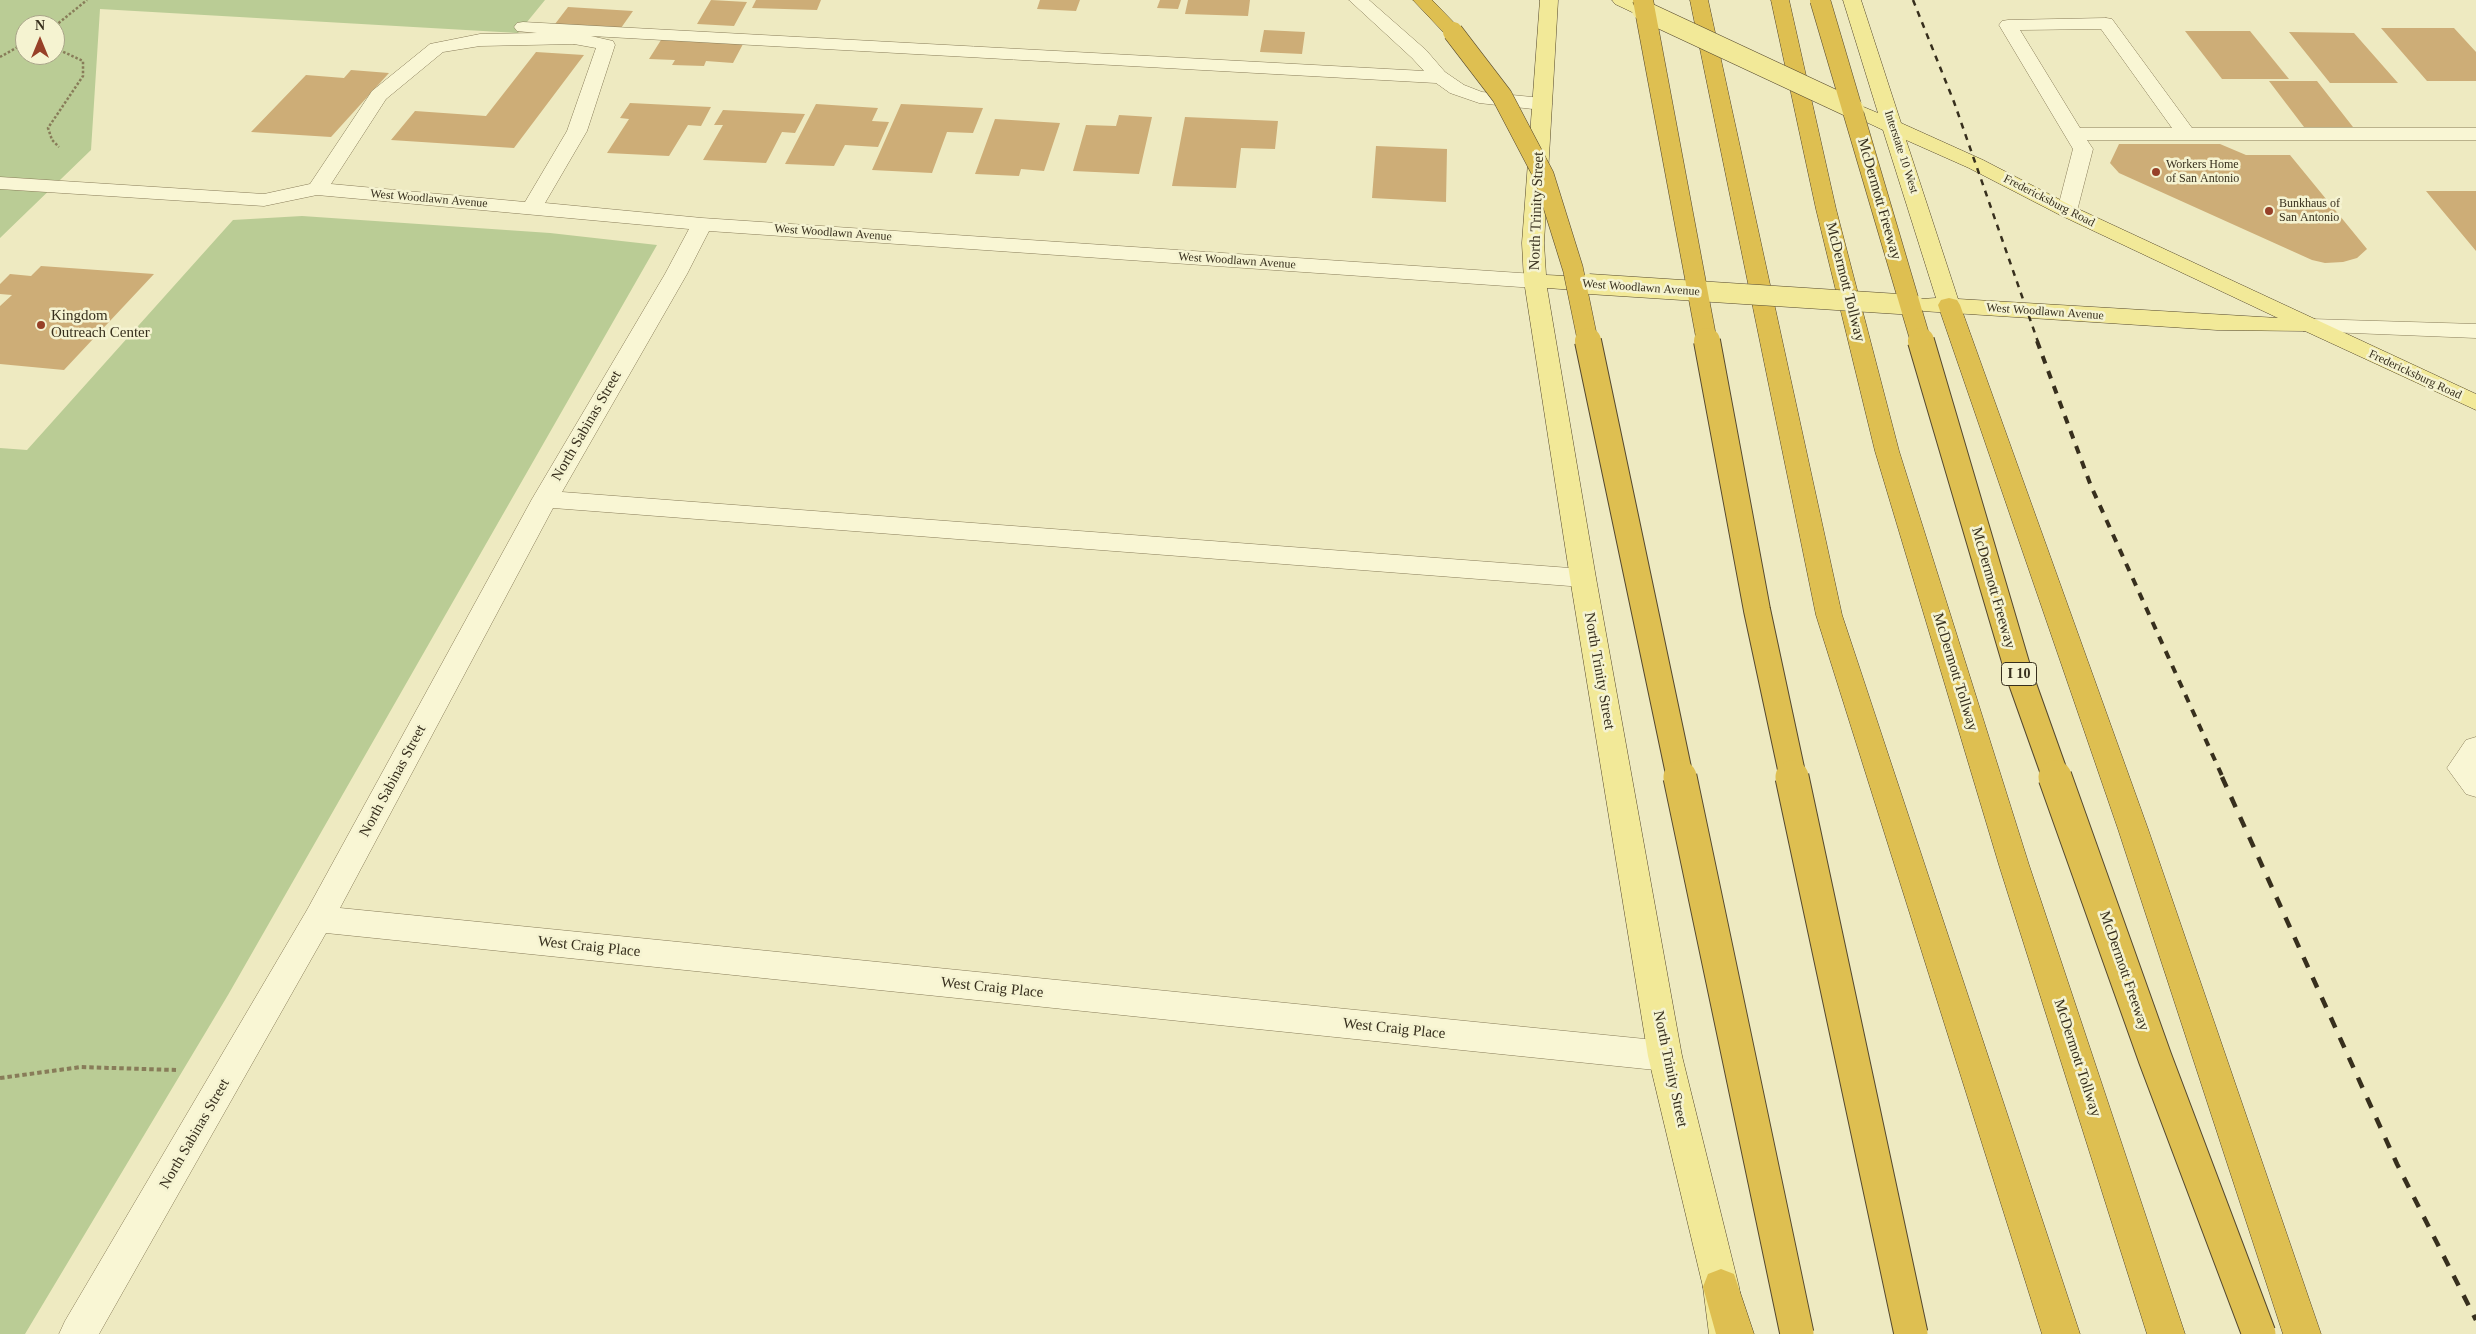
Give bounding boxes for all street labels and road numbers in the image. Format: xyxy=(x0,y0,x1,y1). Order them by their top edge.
street label: Interstate 10 West xyxy=(1881,109,1921,195)
street label: McDermott Freeway xyxy=(1853,136,1905,262)
street label: North Trinity Street xyxy=(1526,151,1548,271)
street label: Fredericksburg Road xyxy=(2001,172,2097,230)
street label: West Woodlawn Avenue xyxy=(370,187,488,211)
street label: McDermott Tollway xyxy=(1821,220,1869,344)
street label: West Woodlawn Avenue xyxy=(774,222,892,244)
street label: West Woodlawn Avenue xyxy=(1178,250,1296,272)
street label: West Woodlawn Avenue xyxy=(1582,277,1700,299)
street label: West Woodlawn Avenue xyxy=(1986,301,2104,323)
street label: Fredericksburg Road xyxy=(2366,347,2464,403)
street label: North Sabinas Street xyxy=(548,368,626,484)
street label: McDermott Freeway xyxy=(1967,525,2019,651)
street label: North Trinity Street xyxy=(1580,611,1618,731)
street label: McDermott Tollway xyxy=(1928,611,1982,733)
road number: I 10 xyxy=(2002,662,2036,686)
street label: North Sabinas Street xyxy=(356,722,430,840)
street label: McDermott Freeway xyxy=(2095,909,2153,1033)
street label: West Craig Place xyxy=(537,933,641,961)
street label: West Craig Place xyxy=(940,974,1044,1002)
street label: McDermott Tollway xyxy=(2049,997,2105,1119)
street label: North Trinity Street xyxy=(1649,1009,1691,1129)
street label: West Craig Place xyxy=(1342,1015,1446,1043)
street label: North Sabinas Street xyxy=(156,1076,234,1192)

